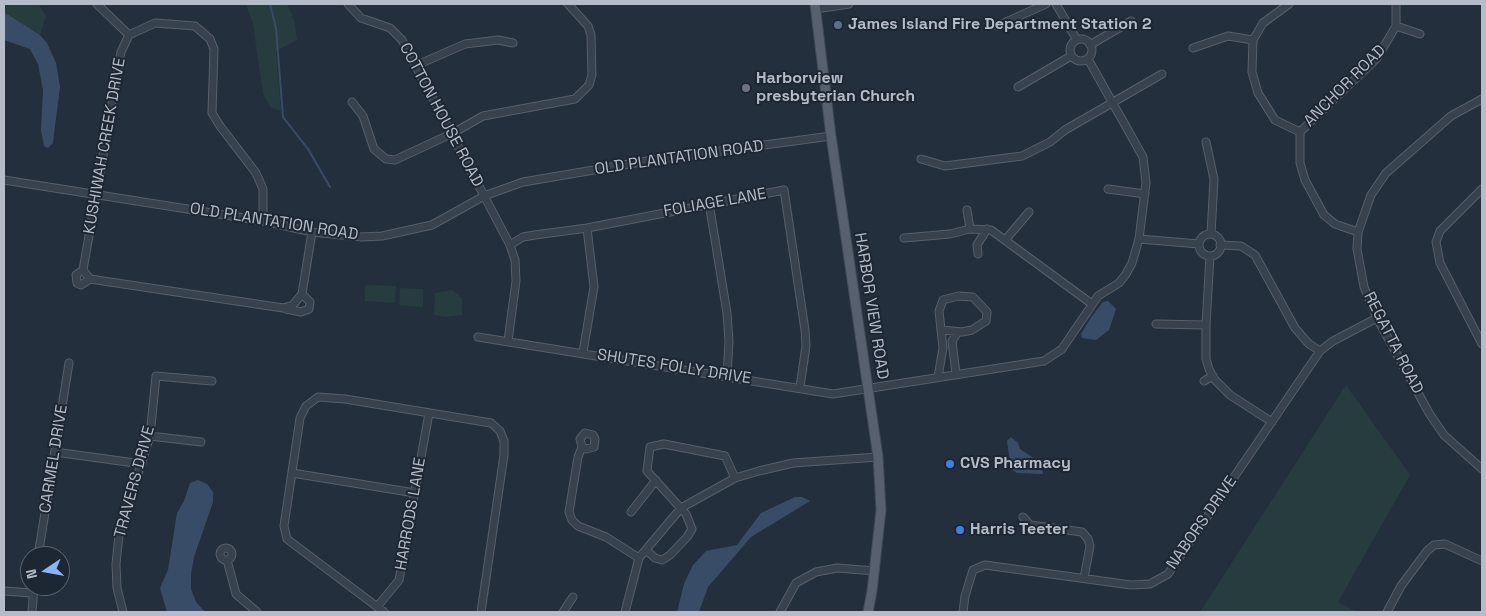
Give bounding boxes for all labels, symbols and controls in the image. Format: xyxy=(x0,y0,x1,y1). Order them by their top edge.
place label: James Island Fire Department Station 2 xyxy=(848,15,1151,35)
marker: James Island Fire Department Station 2 xyxy=(832,19,844,31)
street label: COTTON HOUSE ROAD xyxy=(395,40,487,190)
street label: ANCHOR ROAD xyxy=(1300,41,1390,131)
street label: KUSHIWAH CREEK DRIVE xyxy=(80,56,130,236)
place label: Harborview presbyterian Church xyxy=(756,69,915,107)
marker: Harborview presbyterian Church xyxy=(740,82,752,94)
street label: OLD PLANTATION ROAD xyxy=(593,137,765,179)
street label: FOLIAGE LANE xyxy=(662,185,768,221)
street label: OLD PLANTATION ROAD xyxy=(188,199,360,245)
street label: HARBOR VIEW ROAD xyxy=(850,231,892,381)
street label: REGATTA ROAD xyxy=(1359,289,1427,397)
street label: SHUTES FOLLY DRIVE xyxy=(596,345,752,389)
street label: CARMEL DRIVE xyxy=(36,403,72,515)
street label: TRAVERS DRIVE xyxy=(111,424,159,540)
place label: CVS Pharmacy xyxy=(960,454,1071,474)
street label: HARRODS LANE xyxy=(392,456,430,572)
marker: CVS Pharmacy xyxy=(944,458,956,470)
street label: NABORS DRIVE xyxy=(1163,473,1241,573)
place label: Harris Teeter xyxy=(970,520,1068,540)
marker: Harris Teeter xyxy=(954,524,966,536)
north arrow xyxy=(20,546,70,596)
text: N xyxy=(22,567,41,580)

